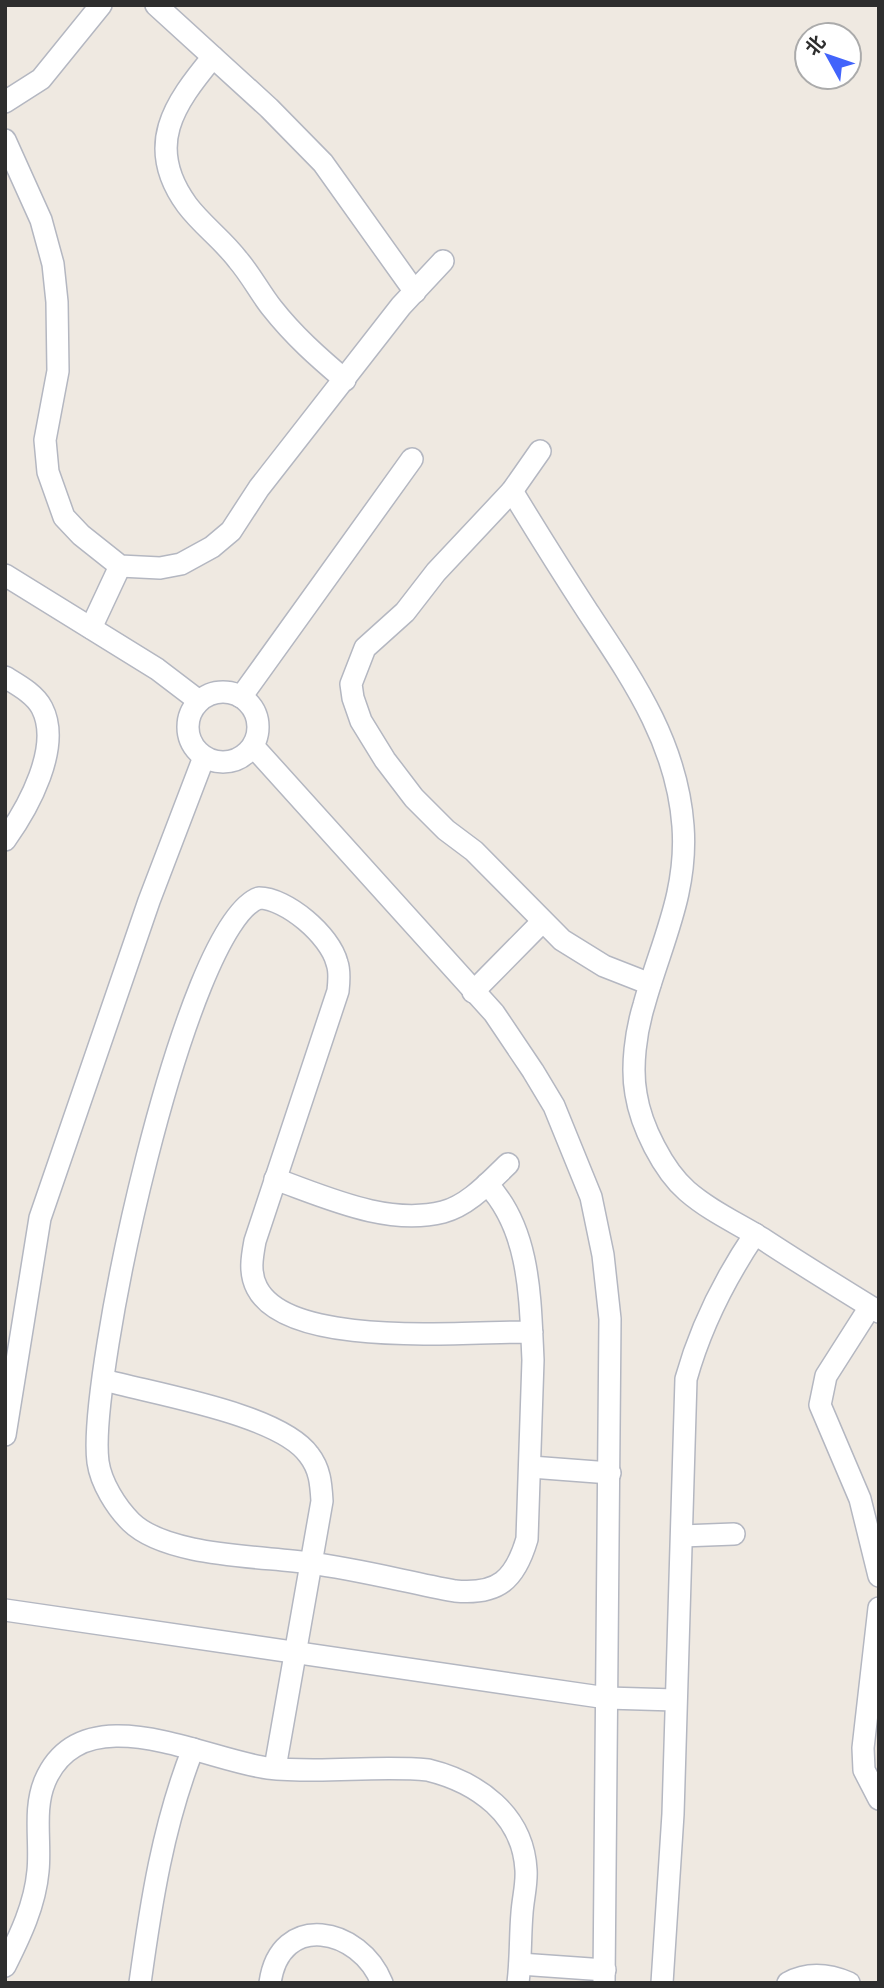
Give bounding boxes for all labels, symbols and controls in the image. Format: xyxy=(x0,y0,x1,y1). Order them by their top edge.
north arrow xyxy=(793,21,863,91)
text: 北 xyxy=(799,29,831,61)

